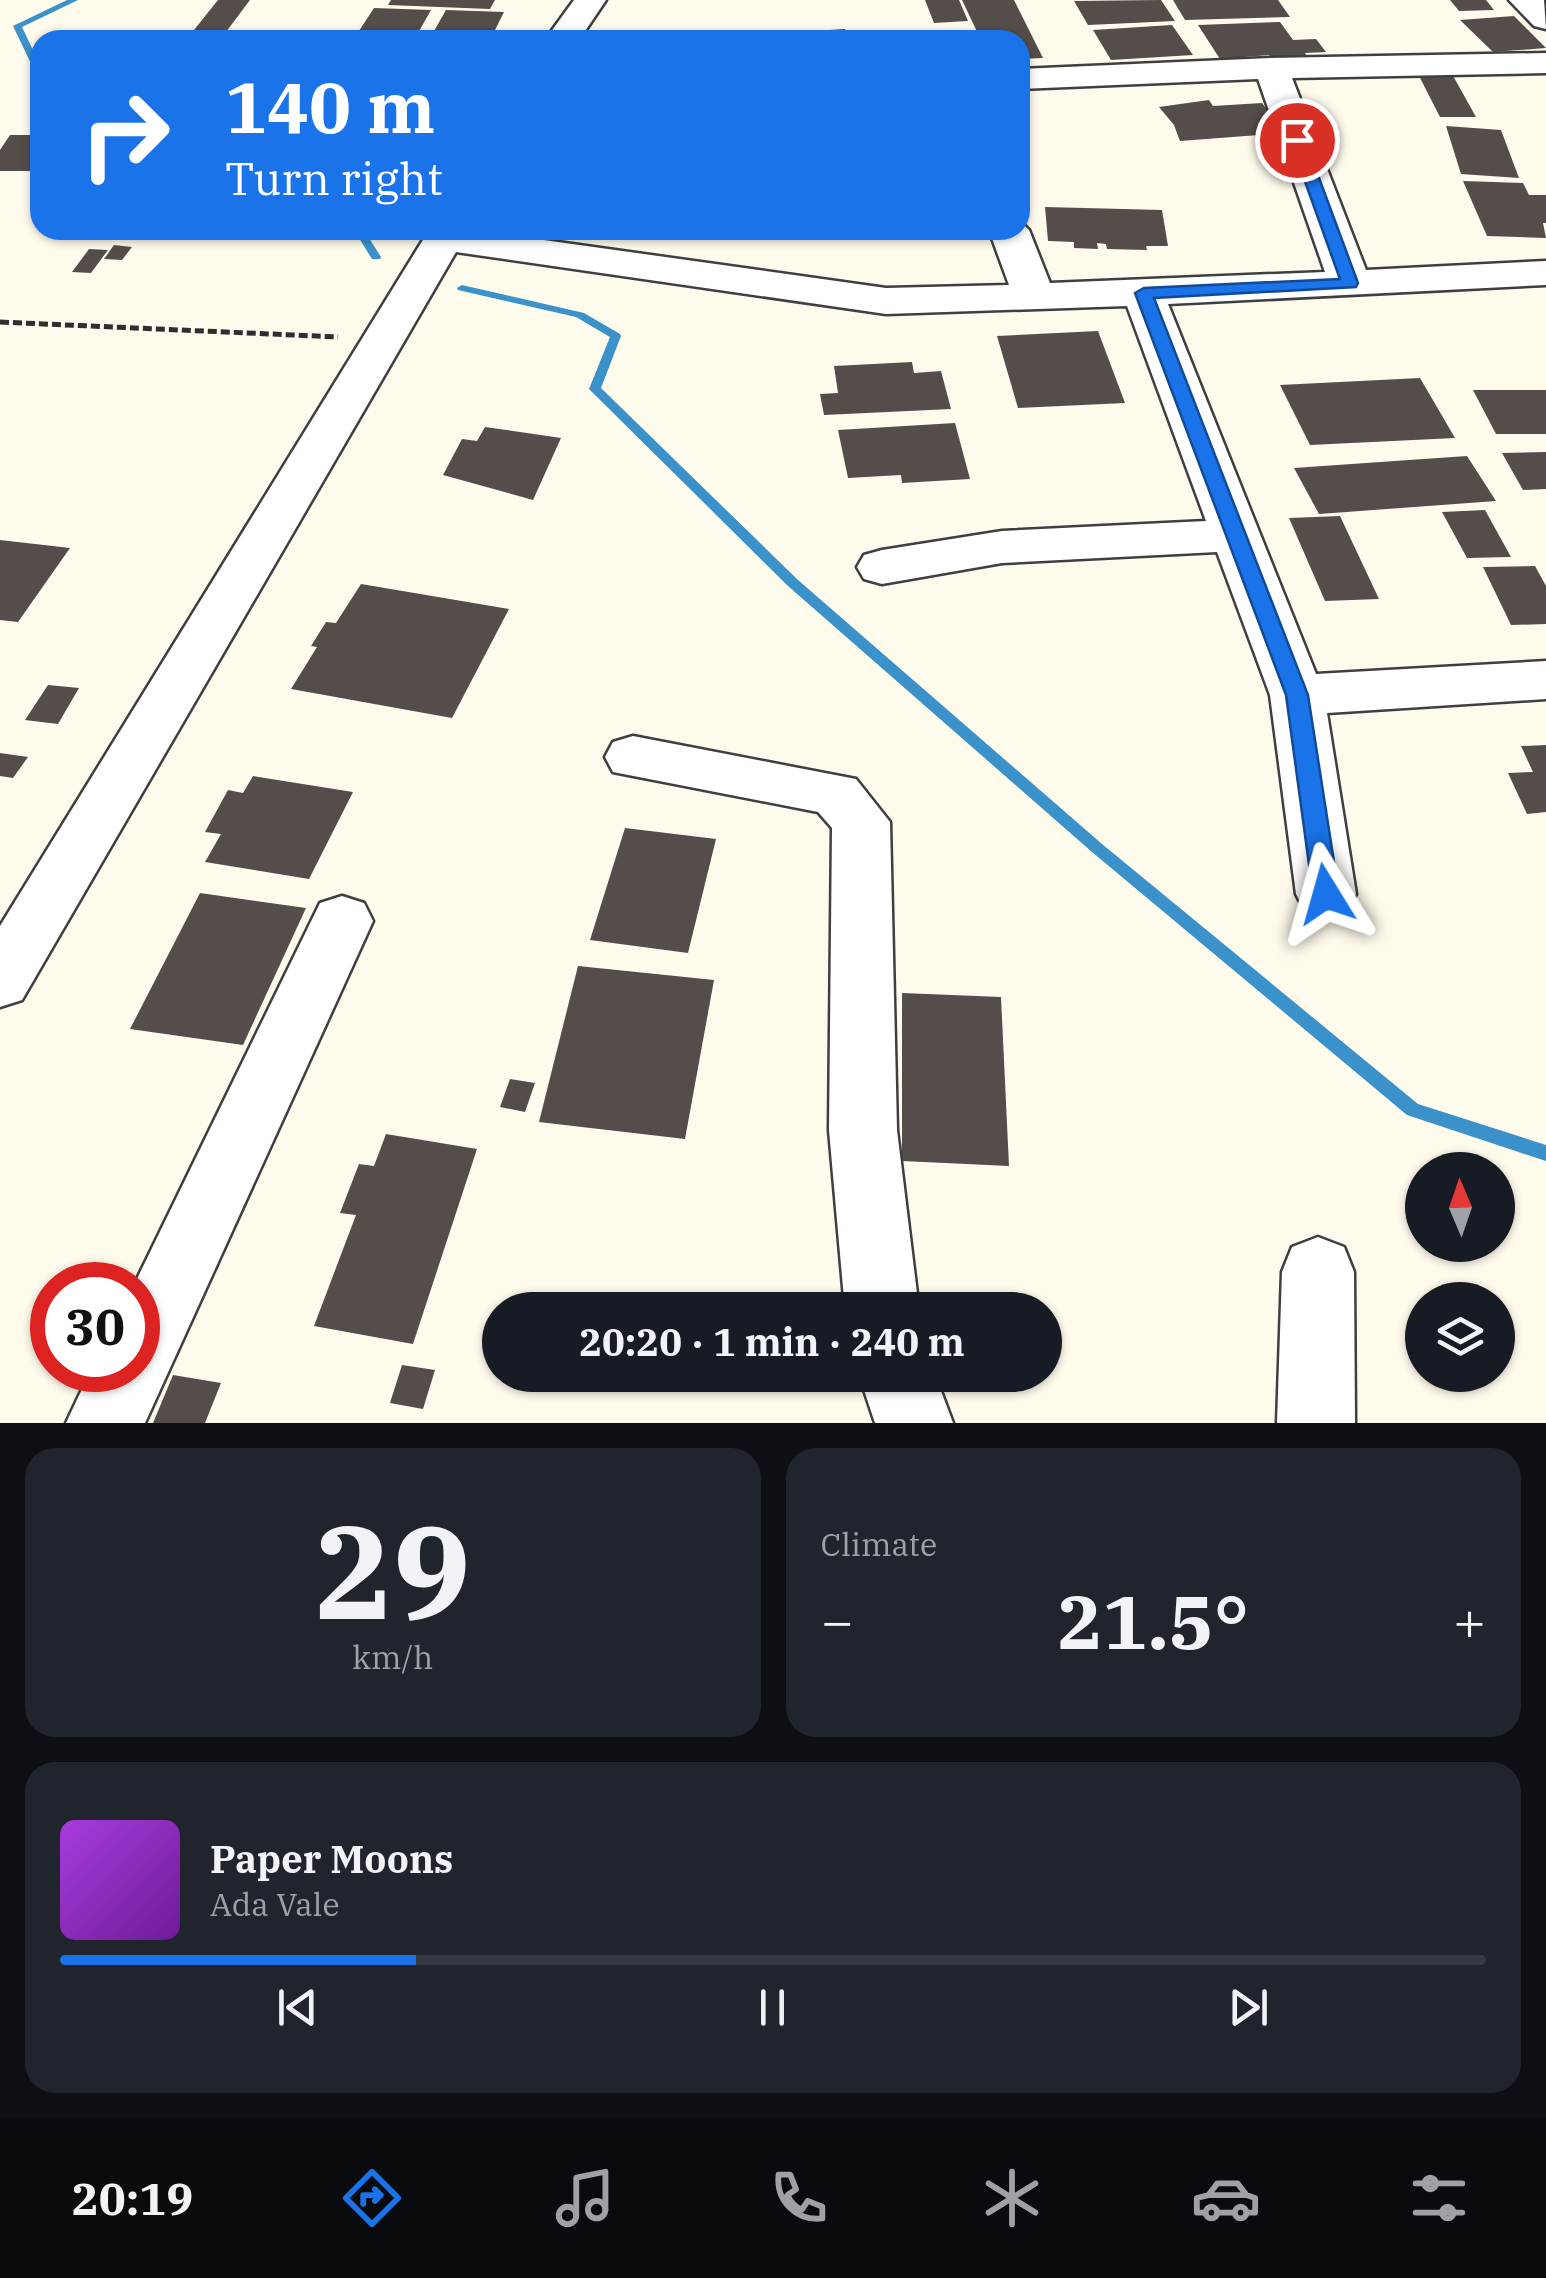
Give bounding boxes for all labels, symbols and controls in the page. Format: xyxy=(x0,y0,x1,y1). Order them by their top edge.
text: 140 m xyxy=(225,61,435,152)
icon: right xyxy=(60,70,190,200)
pin xyxy=(1255,98,1340,183)
icon: arrive xyxy=(1270,113,1325,168)
text: Turn right xyxy=(225,149,443,207)
position arrow xyxy=(1274,842,1378,946)
north arrow xyxy=(1405,1152,1515,1262)
map controls xyxy=(1405,1152,1515,1392)
speed limit sign: 30 xyxy=(30,1262,160,1392)
button: layers xyxy=(1405,1282,1515,1392)
text: 20:20 · 1 min · 240 m xyxy=(579,1317,965,1366)
text: 29 xyxy=(315,1486,471,1655)
text: Climate xyxy=(821,1523,937,1565)
text: 21.5° xyxy=(1058,1572,1249,1670)
text: − xyxy=(821,1585,854,1656)
text: + xyxy=(1453,1585,1486,1656)
text: km/h xyxy=(352,1636,433,1678)
text: Paper Moons xyxy=(210,1834,453,1883)
text: Ada Vale xyxy=(210,1883,340,1925)
icon: previous xyxy=(270,1980,325,2035)
icon: pause xyxy=(745,1980,800,2035)
icon: next xyxy=(1221,1980,1276,2035)
icon: directions xyxy=(337,2163,407,2233)
icon: music xyxy=(550,2163,620,2233)
icon: phone xyxy=(764,2163,834,2233)
icon: climate xyxy=(977,2163,1047,2233)
icon: car xyxy=(1191,2163,1261,2233)
icon: filters xyxy=(1404,2163,1474,2233)
text: 20:19 xyxy=(72,2169,193,2227)

